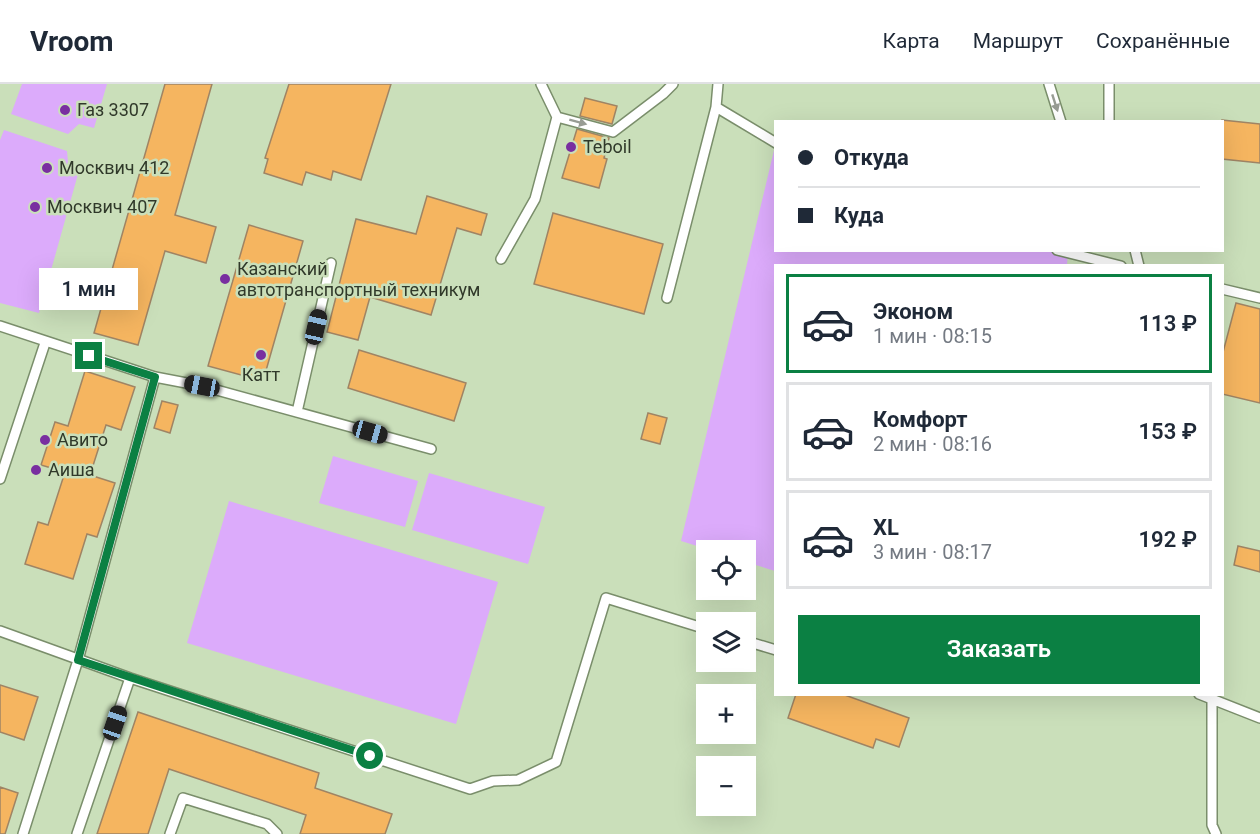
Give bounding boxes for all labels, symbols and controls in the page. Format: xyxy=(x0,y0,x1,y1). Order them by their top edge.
text: Vroom xyxy=(30,25,114,58)
text: Карта xyxy=(883,29,940,53)
text: Маршрут xyxy=(973,29,1063,53)
text: Сохранённые xyxy=(1096,29,1230,53)
one-way arrow xyxy=(1051,94,1060,112)
place label: Газ 3307 xyxy=(77,99,149,120)
marker: Газ 3307 xyxy=(58,103,72,117)
one-way arrow xyxy=(569,118,588,128)
place label: Teboil xyxy=(583,136,632,157)
marker: Teboil xyxy=(564,140,578,154)
text: Откуда xyxy=(834,145,909,170)
place label: Москвич 412 xyxy=(59,157,169,178)
marker: Москвич 412 xyxy=(40,161,54,175)
place label: Москвич 407 xyxy=(47,196,157,217)
marker: Москвич 407 xyxy=(28,200,42,214)
text: Куда xyxy=(834,203,884,228)
place label: Казанский автотранспортный техникум xyxy=(237,258,480,300)
callout: 1 мин xyxy=(40,269,138,311)
marker: Казанский автотранспортный техникум xyxy=(218,272,232,286)
text: 1 мин xyxy=(61,277,116,301)
icon: car xyxy=(801,297,855,351)
text: Эконом xyxy=(873,299,953,324)
car xyxy=(303,307,329,347)
text: 113 ₽ xyxy=(1139,311,1197,336)
text: 1 мин · 08:15 xyxy=(873,324,992,348)
route end xyxy=(75,342,102,369)
marker: Катт xyxy=(254,348,268,362)
place label: Катт xyxy=(242,364,281,385)
car xyxy=(183,374,221,398)
icon: car xyxy=(801,405,855,459)
text: Комфорт xyxy=(873,407,968,432)
car xyxy=(350,418,390,446)
text: 153 ₽ xyxy=(1139,419,1197,444)
place label: Авито xyxy=(57,429,108,450)
text: 2 мин · 08:16 xyxy=(873,432,992,456)
marker: Авито xyxy=(38,433,52,447)
place label: Аиша xyxy=(48,459,95,480)
marker: Аиша xyxy=(29,463,43,477)
icon: car xyxy=(801,513,855,567)
text: XL xyxy=(873,515,899,540)
text: 192 ₽ xyxy=(1139,527,1197,552)
map controls xyxy=(696,540,756,816)
button: locate xyxy=(696,540,756,600)
text: 3 мин · 08:17 xyxy=(873,540,992,564)
button: layers xyxy=(696,612,756,672)
button: Заказать xyxy=(798,615,1200,684)
button: + xyxy=(696,684,756,744)
car xyxy=(101,703,129,743)
route start xyxy=(356,742,383,769)
button: − xyxy=(696,756,756,816)

